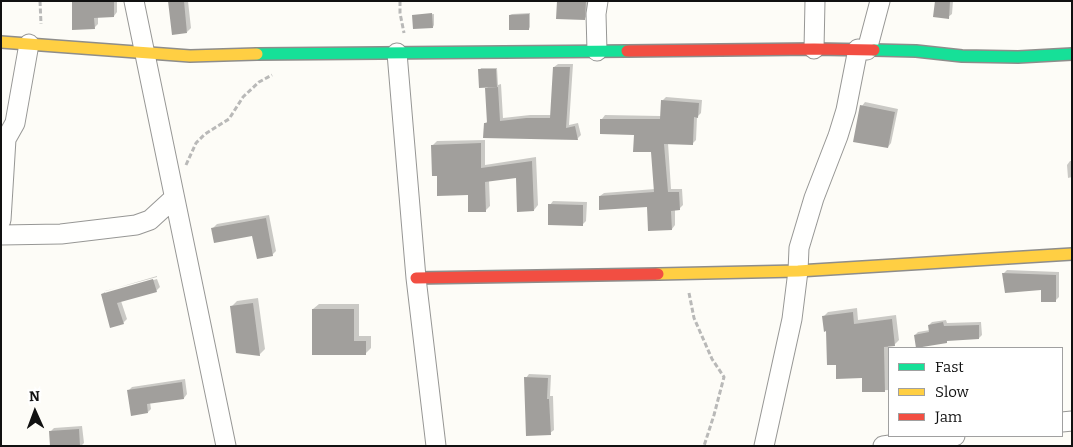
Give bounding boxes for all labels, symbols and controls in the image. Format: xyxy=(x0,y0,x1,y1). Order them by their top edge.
legend xyxy=(888,347,1063,437)
text: Fast xyxy=(935,358,964,376)
text: Slow xyxy=(935,383,969,401)
north arrow xyxy=(10,387,60,437)
text: N xyxy=(29,388,40,405)
text: Jam xyxy=(935,408,962,426)

